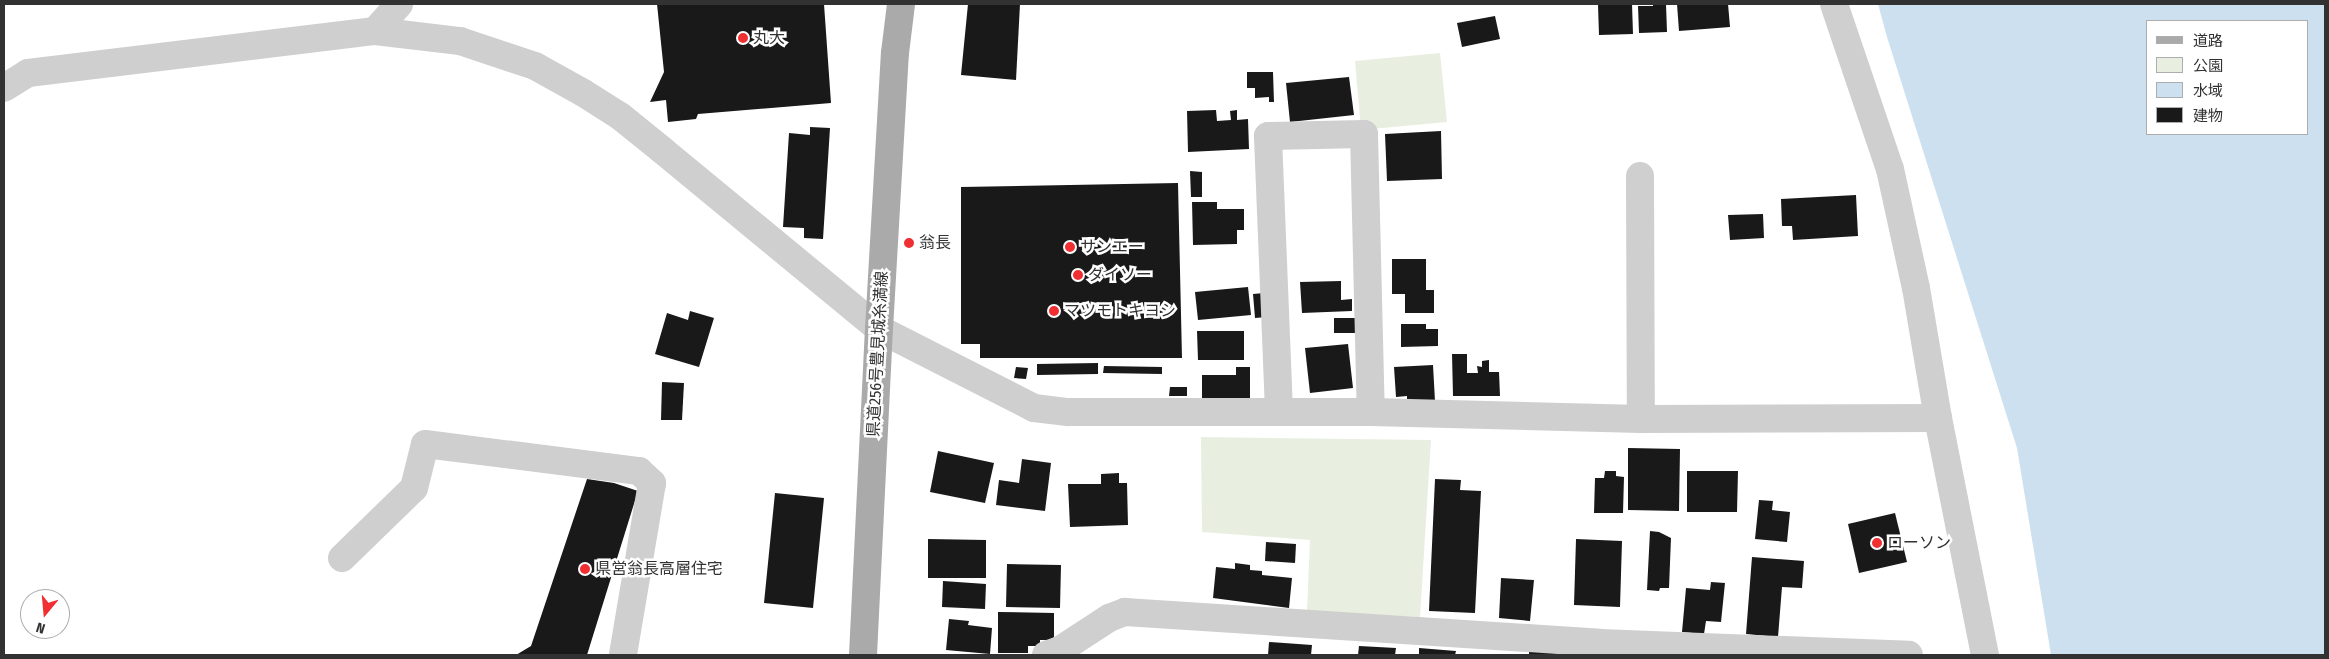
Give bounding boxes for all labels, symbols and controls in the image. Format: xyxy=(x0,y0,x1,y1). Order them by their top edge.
legend xyxy=(2146,20,2309,135)
place label: 丸大 xyxy=(753,28,785,48)
marker: 丸大 xyxy=(737,32,749,44)
text: 道路 xyxy=(2193,32,2223,50)
text: 公園 xyxy=(2193,57,2223,75)
text: 水域 xyxy=(2193,82,2223,100)
text: 建物 xyxy=(2193,107,2223,125)
place label: 翁長 xyxy=(919,233,951,253)
marker: 翁長 xyxy=(903,237,915,249)
place label: サンエー xyxy=(1080,237,1144,257)
marker: サンエー xyxy=(1064,241,1076,253)
place label: ダイソー xyxy=(1088,265,1152,285)
marker: ダイソー xyxy=(1072,269,1084,281)
street label: 県道256号豊見城糸満線 xyxy=(864,270,892,438)
place label: マツモトキヨシ xyxy=(1064,301,1176,321)
marker: マツモトキヨシ xyxy=(1048,305,1060,317)
place label: ローソン xyxy=(1887,533,1951,553)
marker: ローソン xyxy=(1871,537,1883,549)
place label: 県営翁長高層住宅 xyxy=(595,559,723,579)
marker: 県営翁長高層住宅 xyxy=(579,563,591,575)
north arrow xyxy=(20,589,70,639)
text: N xyxy=(34,619,47,637)

